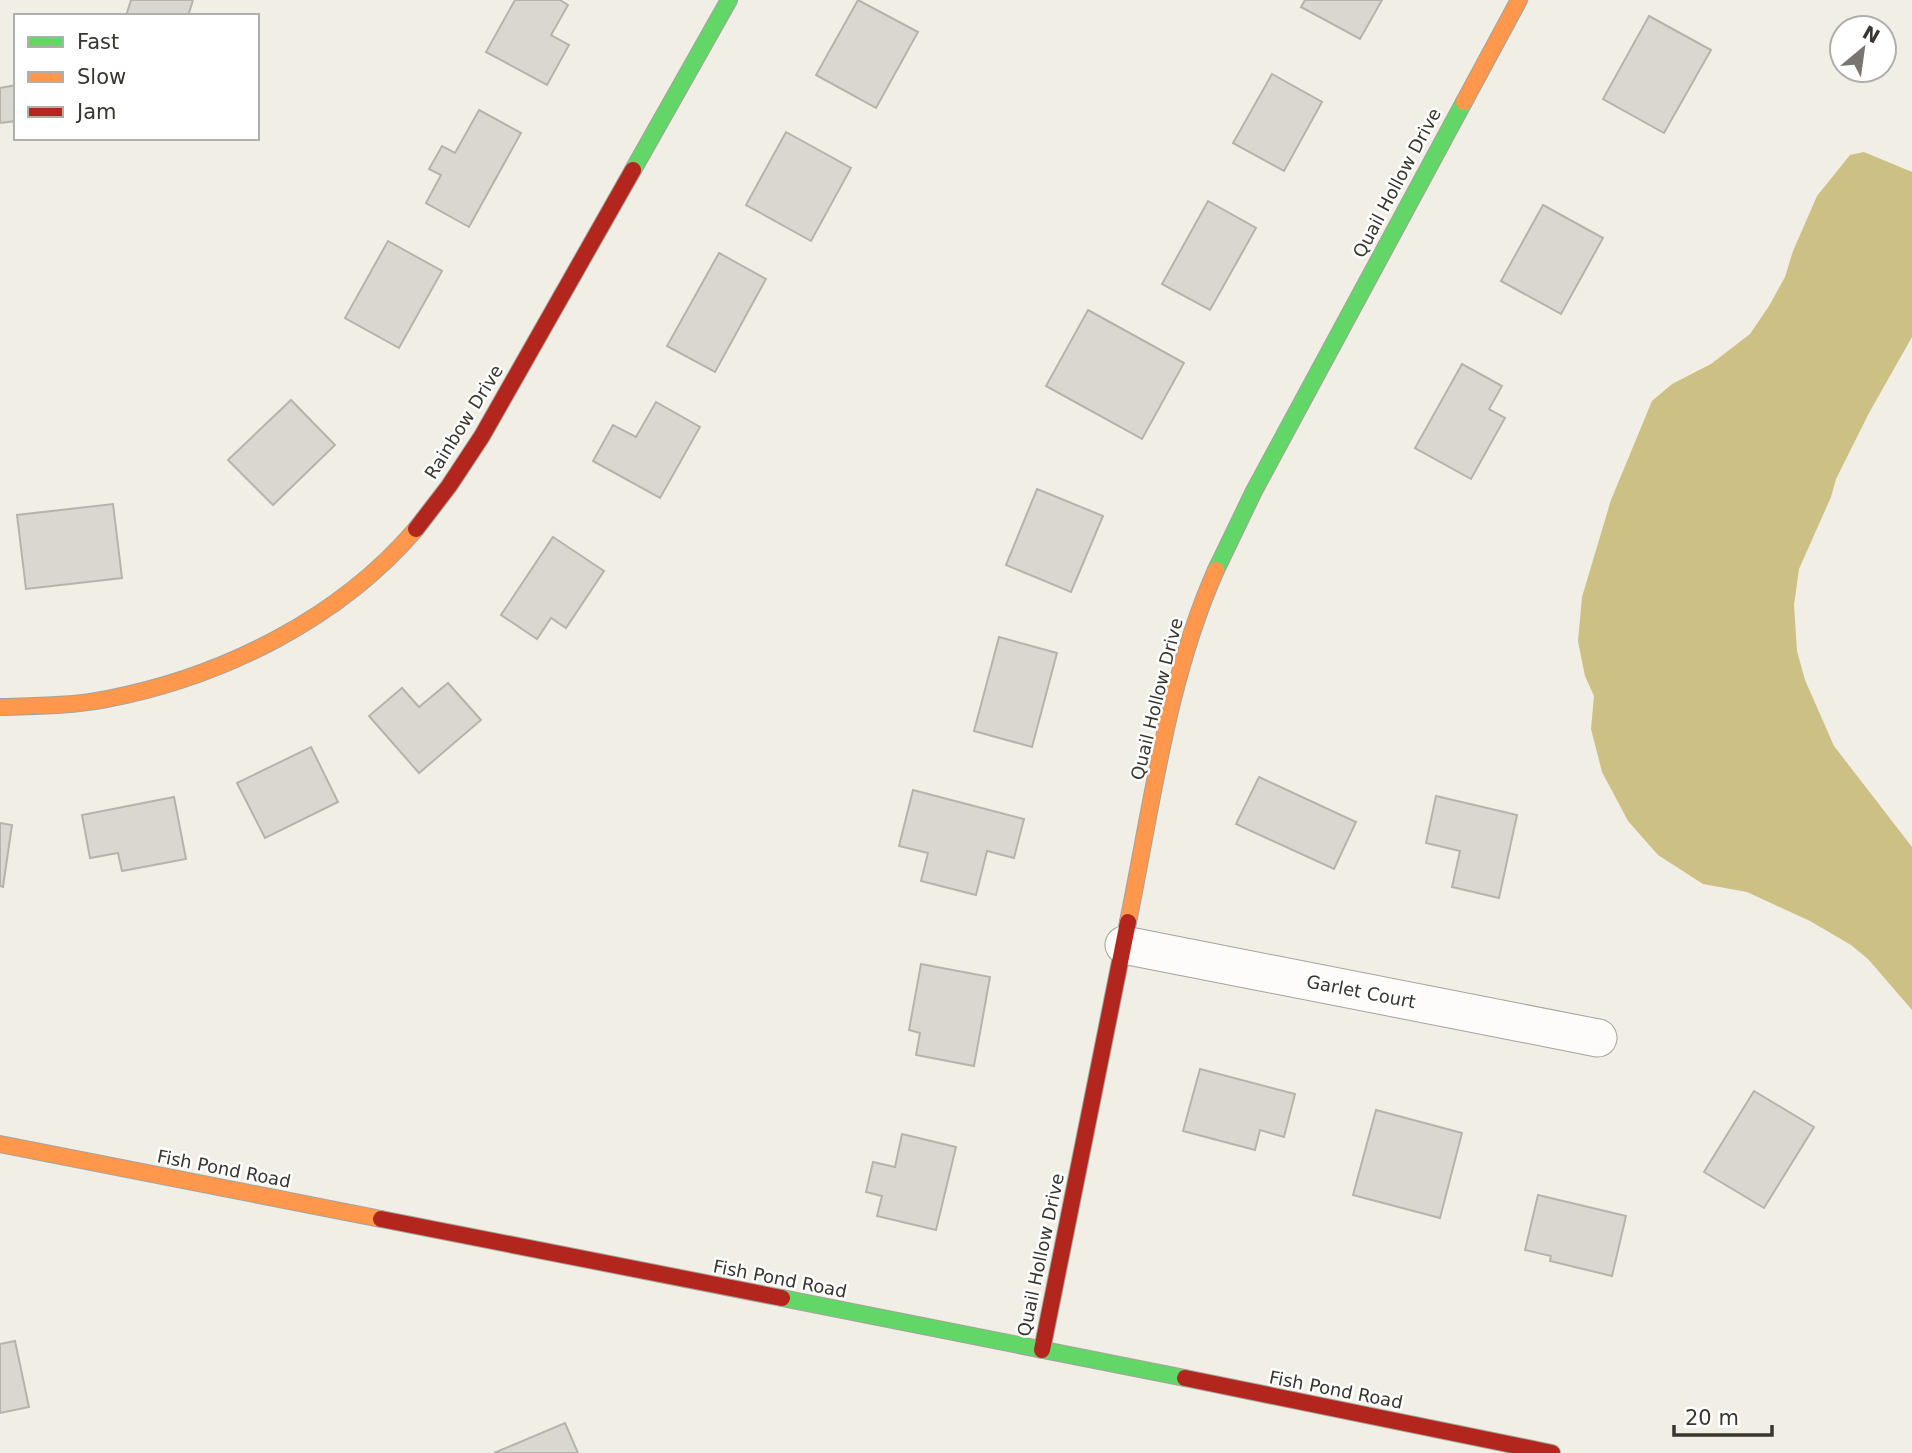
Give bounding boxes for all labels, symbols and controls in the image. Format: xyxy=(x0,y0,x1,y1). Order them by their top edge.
legend xyxy=(14,14,259,140)
north arrow xyxy=(1828,14,1898,84)
text: N xyxy=(1859,21,1884,48)
text: Fast xyxy=(77,30,119,54)
text: Slow xyxy=(77,65,126,89)
text: Jam xyxy=(75,100,117,124)
street label: Quail Hollow Drive xyxy=(1348,104,1445,261)
street label: Rainbow Drive xyxy=(420,361,507,483)
street label: Quail Hollow Drive xyxy=(1126,616,1187,782)
street label: Garlet Court xyxy=(1305,971,1417,1012)
street label: Fish Pond Road xyxy=(156,1145,293,1192)
street label: Quail Hollow Drive xyxy=(1013,1171,1068,1338)
street label: Fish Pond Road xyxy=(712,1255,849,1302)
street label: Fish Pond Road xyxy=(1268,1366,1405,1413)
scale bar xyxy=(1674,1394,1772,1438)
text: 20 m xyxy=(1685,1406,1739,1430)

